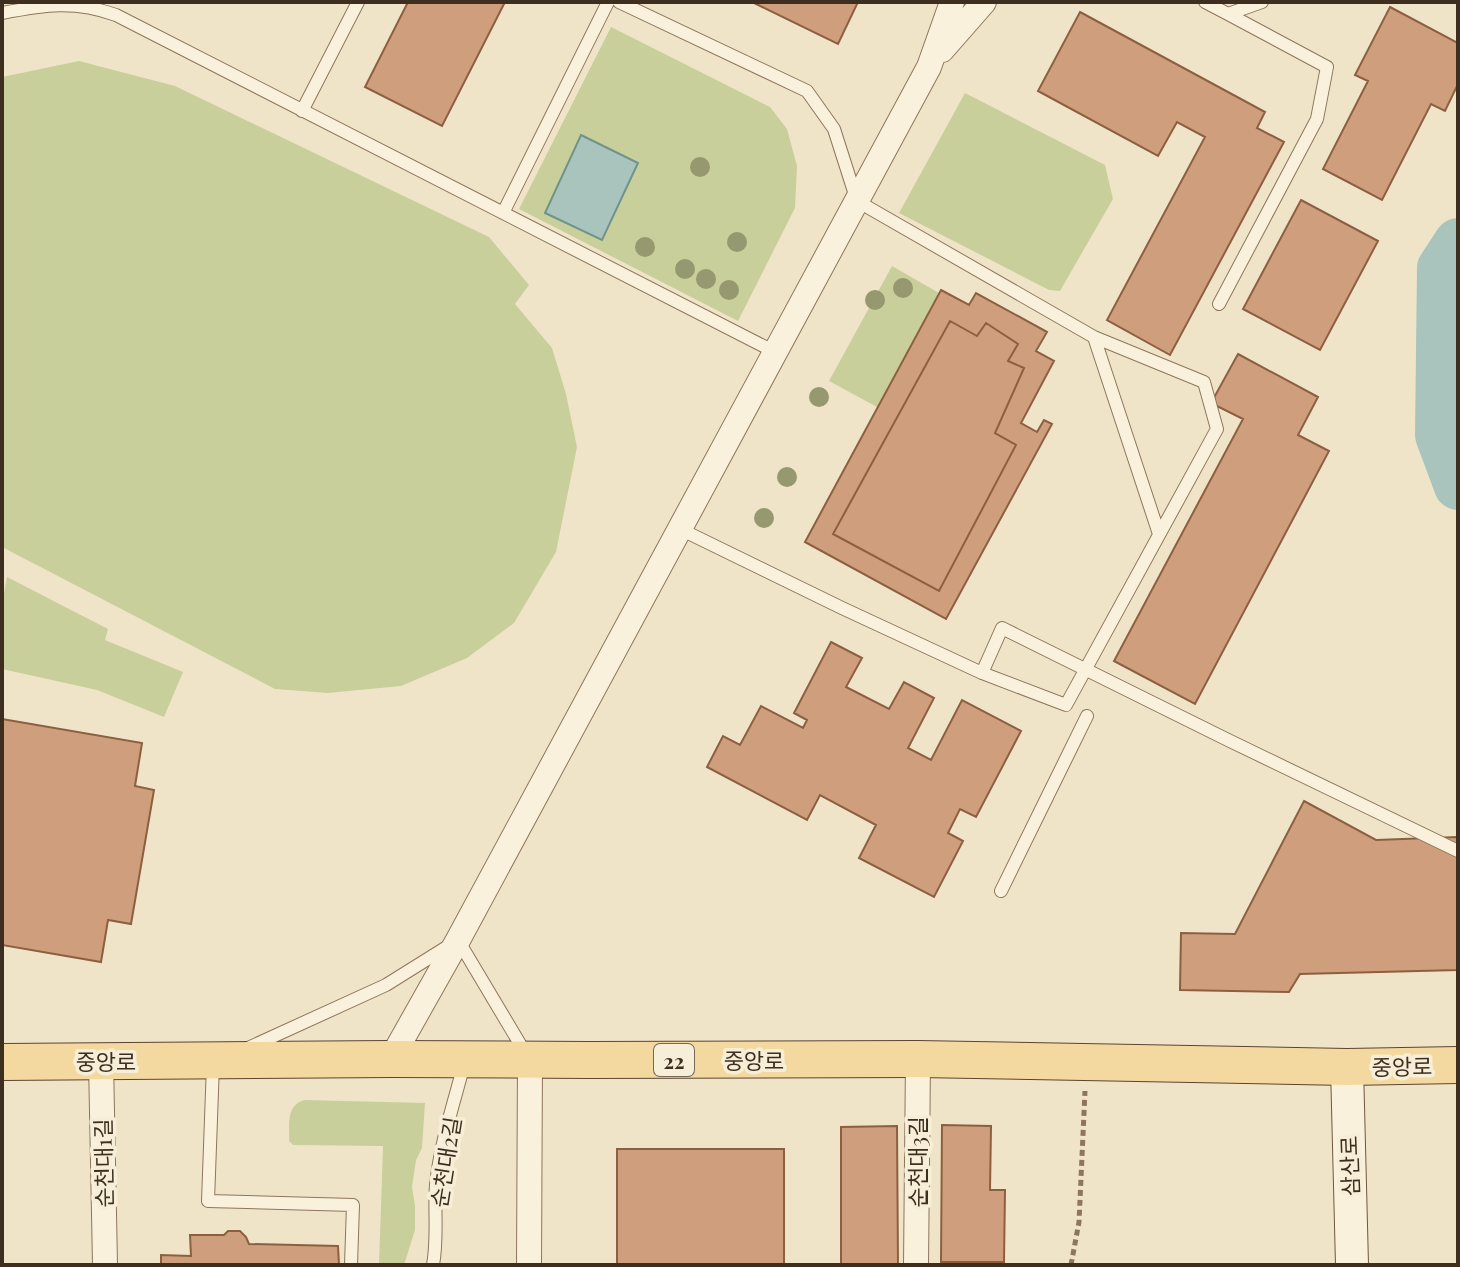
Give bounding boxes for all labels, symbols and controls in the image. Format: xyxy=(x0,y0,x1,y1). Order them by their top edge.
road number: 22 xyxy=(654,1044,694,1076)
street label: 중앙로 xyxy=(724,1045,784,1075)
street label: 중앙로 xyxy=(76,1046,136,1076)
street label: 중앙로 xyxy=(1371,1050,1433,1082)
street label: 순천대2길 xyxy=(423,1114,467,1210)
street label: 순천대3길 xyxy=(902,1117,932,1207)
street label: 순천대1길 xyxy=(87,1118,119,1208)
street label: 삼산로 xyxy=(1333,1135,1365,1197)

